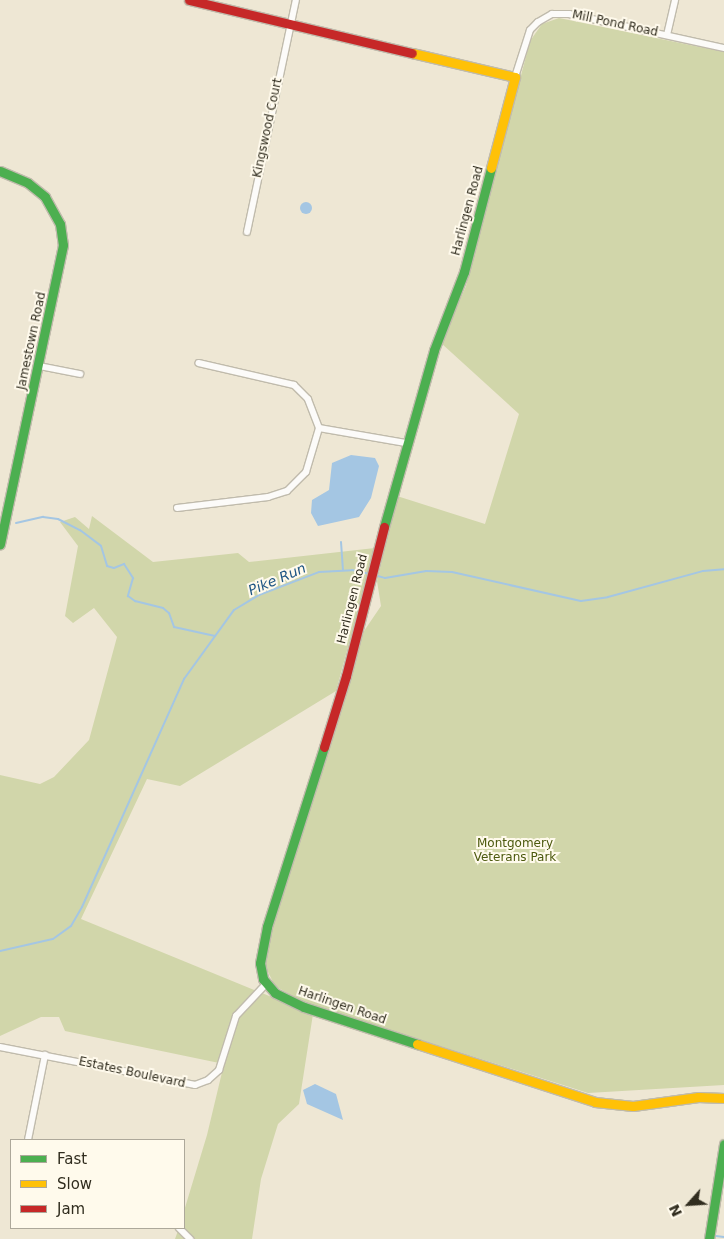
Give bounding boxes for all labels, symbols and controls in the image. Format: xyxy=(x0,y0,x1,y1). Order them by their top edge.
street label: Mill Pond Road xyxy=(571,8,659,40)
street label: Kingswood Court xyxy=(250,77,286,179)
street label: Harlingen Road xyxy=(449,165,487,257)
street label: Jamestown Road xyxy=(15,291,49,391)
street label: Harlingen Road xyxy=(335,553,371,645)
water label: Pike Run xyxy=(246,559,308,599)
park label: Montgomery Veterans Park xyxy=(474,837,556,865)
street label: Harlingen Road xyxy=(296,984,388,1028)
street label: Estates Boulevard xyxy=(77,1055,187,1091)
legend xyxy=(10,1139,185,1229)
text: Fast xyxy=(57,1150,87,1168)
text: Slow xyxy=(57,1175,92,1193)
north arrow xyxy=(664,1179,714,1229)
text: Jam xyxy=(57,1200,85,1218)
text: N xyxy=(666,1202,685,1219)

